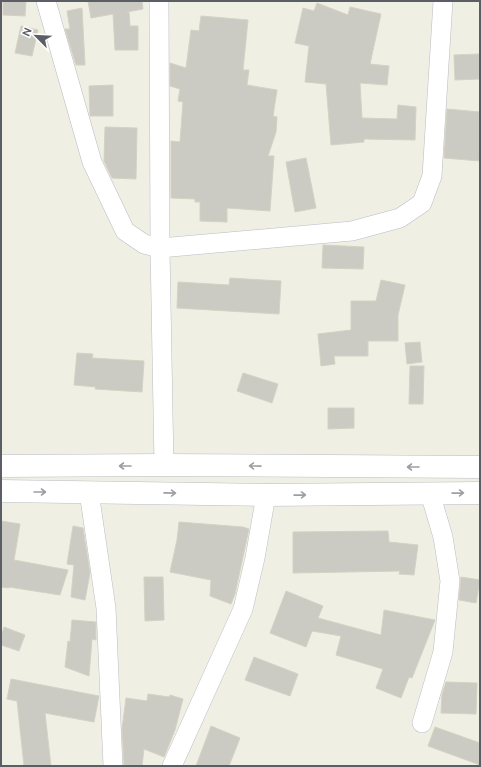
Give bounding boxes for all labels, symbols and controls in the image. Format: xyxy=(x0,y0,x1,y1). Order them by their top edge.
north arrow xyxy=(16,16,56,56)
text: N xyxy=(20,26,34,38)
one-way arrow xyxy=(119,462,132,470)
one-way arrow xyxy=(249,463,262,470)
one-way arrow xyxy=(407,463,420,471)
one-way arrow xyxy=(33,488,46,496)
one-way arrow xyxy=(163,489,176,497)
one-way arrow xyxy=(451,489,464,497)
one-way arrow xyxy=(293,491,306,499)

